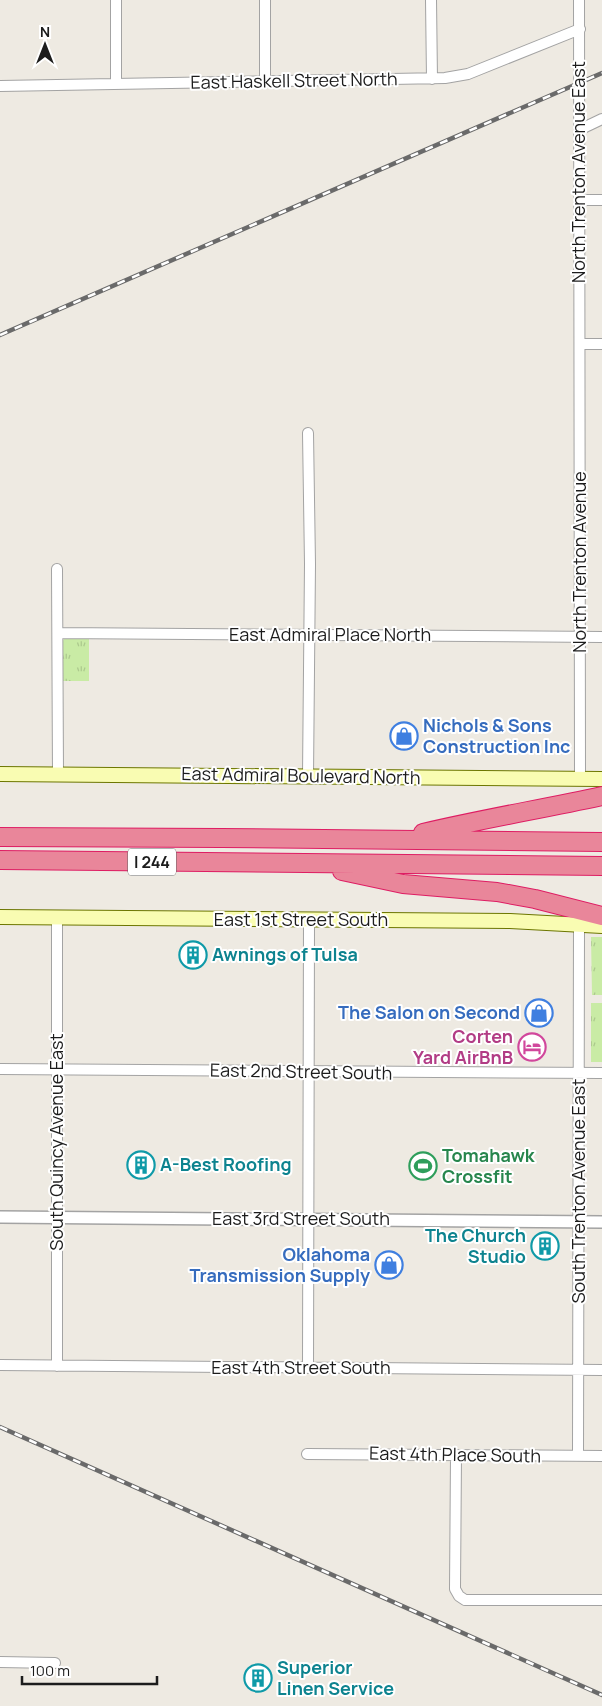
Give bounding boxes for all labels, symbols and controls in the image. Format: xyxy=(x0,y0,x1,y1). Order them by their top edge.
north arrow xyxy=(20,20,70,70)
text: N xyxy=(40,22,50,41)
street label: North Trenton Avenue East xyxy=(566,61,590,283)
street label: East Haskell Street North xyxy=(190,66,398,94)
street label: North Trenton Avenue xyxy=(567,471,591,653)
street label: East Admiral Place North xyxy=(229,622,431,646)
place label: Nichols & Sons Construction Inc xyxy=(423,713,570,758)
shop icon: Nichols & Sons Construction Inc xyxy=(389,721,419,751)
street label: East Admiral Boulevard North xyxy=(181,761,421,789)
road number: I 244 xyxy=(128,849,176,876)
street label: East 1st Street South xyxy=(214,907,388,931)
building icon: Awnings of Tulsa xyxy=(178,940,208,970)
place label: Awnings of Tulsa xyxy=(212,942,358,966)
shop icon: The Salon on Second xyxy=(524,998,554,1028)
place label: The Salon on Second xyxy=(338,1000,520,1024)
place label: Corten Yard AirBnB xyxy=(413,1024,513,1069)
hotel icon: Corten Yard AirBnB xyxy=(517,1032,547,1062)
street label: South Quincy Avenue East xyxy=(44,1033,68,1251)
street label: East 2nd Street South xyxy=(210,1057,392,1085)
street label: South Trenton Avenue East xyxy=(566,1079,590,1303)
place label: Tomahawk Crossfit xyxy=(442,1143,536,1188)
building icon: A-Best Roofing xyxy=(126,1150,156,1180)
sports icon: Tomahawk Crossfit xyxy=(408,1151,438,1181)
place label: A-Best Roofing xyxy=(160,1152,292,1176)
street label: East 3rd Street South xyxy=(212,1206,390,1230)
place label: The Church Studio xyxy=(425,1223,526,1268)
building icon: The Church Studio xyxy=(530,1231,560,1261)
place label: Oklahoma Transmission Supply xyxy=(190,1242,370,1287)
shop icon: Oklahoma Transmission Supply xyxy=(374,1250,404,1280)
street label: East 4th Street South xyxy=(211,1355,391,1379)
street label: East 4th Place South xyxy=(369,1441,541,1467)
scale bar xyxy=(22,1654,158,1686)
place label: Superior Linen Service xyxy=(277,1655,394,1700)
text: 100 m xyxy=(30,1660,70,1681)
building icon: Superior Linen Service xyxy=(243,1663,273,1693)

